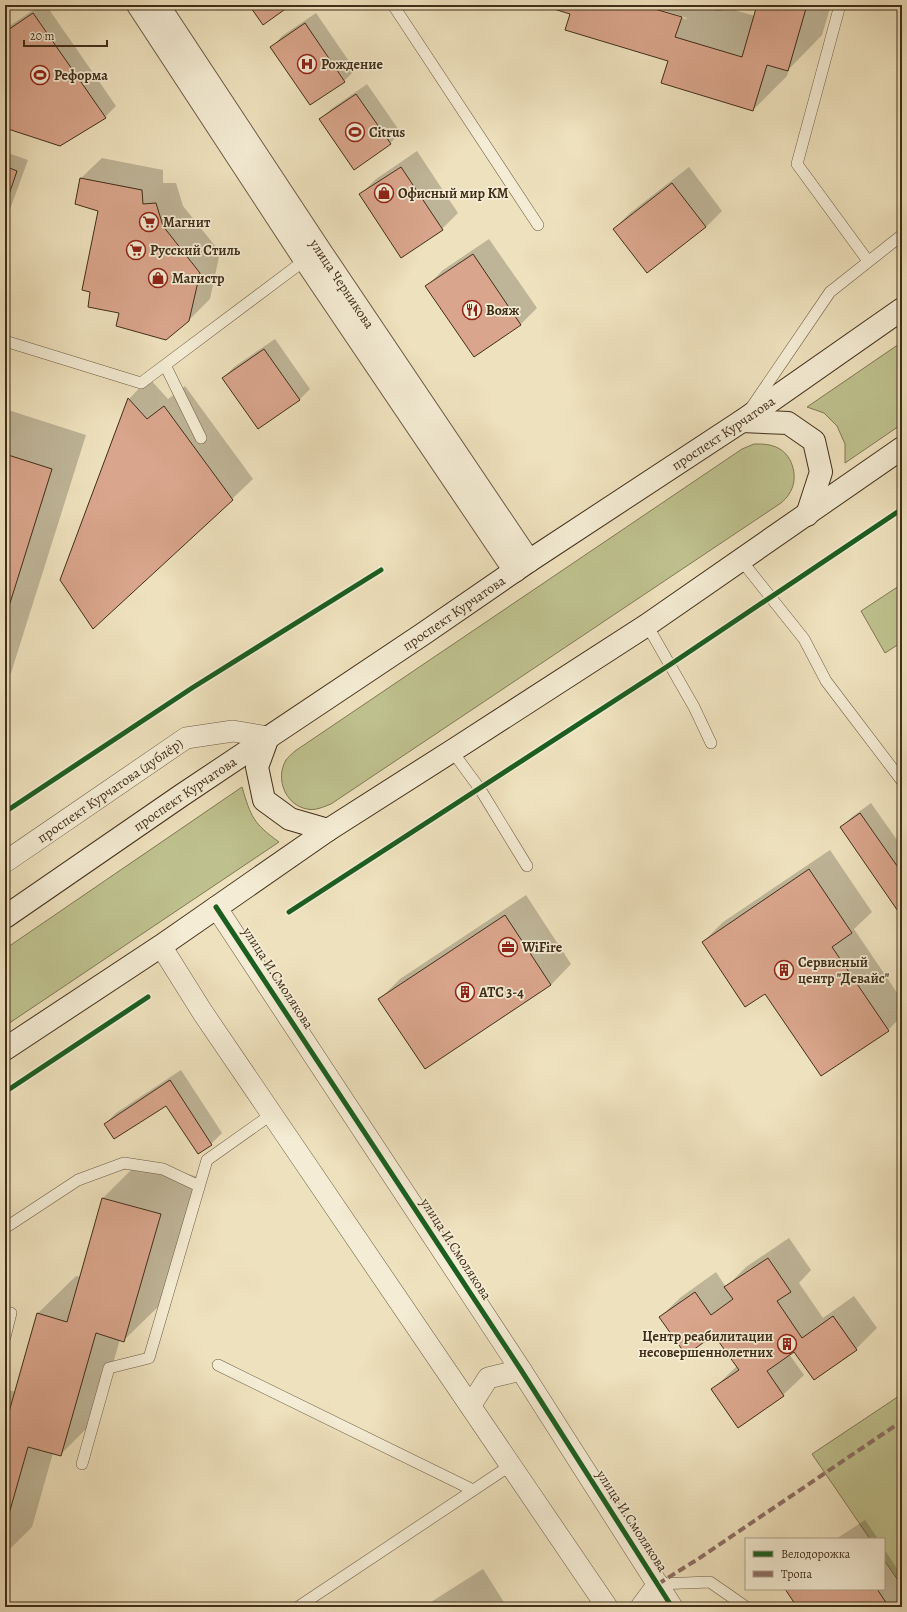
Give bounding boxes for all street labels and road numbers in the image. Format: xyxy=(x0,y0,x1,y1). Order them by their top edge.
street label: улица Черникова xyxy=(305,234,379,332)
street label: проспект Курчатова xyxy=(668,391,779,474)
street label: проспект Курчатова xyxy=(398,570,509,655)
street label: проспект Курчатова (дублёр) xyxy=(34,735,186,845)
street label: проспект Курчатова xyxy=(130,753,240,835)
street label: улица И.Смолякова xyxy=(237,922,318,1033)
street label: улица И.Смолякова xyxy=(415,1193,496,1304)
street label: улица И.Смолякова xyxy=(591,1465,672,1576)

